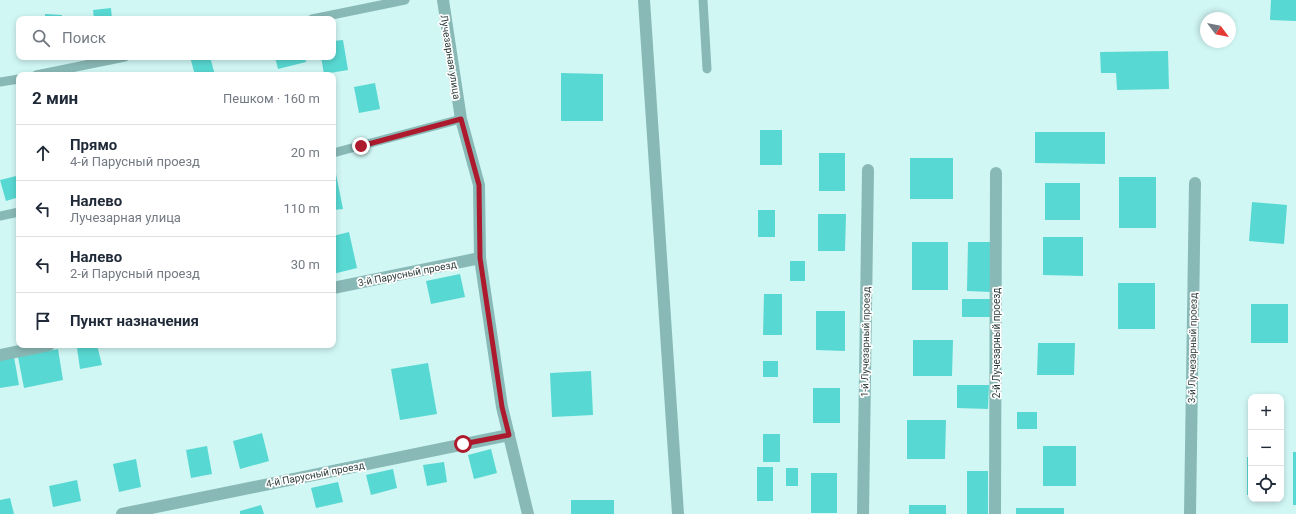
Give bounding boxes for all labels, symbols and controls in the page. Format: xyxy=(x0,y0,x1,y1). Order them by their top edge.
north arrow xyxy=(1200,12,1236,48)
street label: Лучезарная улица xyxy=(438,14,463,100)
search box xyxy=(16,16,336,60)
icon: search xyxy=(30,27,52,49)
text: Поиск xyxy=(62,29,106,47)
text: 2 мин xyxy=(32,88,78,108)
text: Пешком · 160 m xyxy=(223,91,320,106)
text: Прямо xyxy=(70,136,117,154)
route end xyxy=(352,137,370,155)
icon: ahead xyxy=(32,142,54,164)
text: 20 m xyxy=(291,145,320,160)
text: 4-й Парусный проезд xyxy=(70,154,200,169)
text: Налево xyxy=(70,192,122,210)
icon: left xyxy=(32,198,54,220)
text: 110 m xyxy=(283,201,320,216)
text: Лучезарная улица xyxy=(70,210,181,225)
text: Налево xyxy=(70,248,122,266)
icon: left xyxy=(32,254,54,276)
text: 30 m xyxy=(291,257,320,272)
street label: 3-й Парусный проезд xyxy=(357,259,457,288)
text: 2-й Парусный проезд xyxy=(70,266,200,281)
street label: 1-й Лучезарный проезд xyxy=(859,287,872,397)
street label: 2-й Лучезарный проезд xyxy=(991,288,1002,398)
street label: 3-й Лучезарный проезд xyxy=(1186,293,1199,403)
icon: arrive xyxy=(32,310,54,332)
text: Пункт назначения xyxy=(70,312,199,330)
map controls xyxy=(1248,394,1284,502)
button: + xyxy=(1248,394,1284,430)
button: − xyxy=(1248,430,1284,466)
route start xyxy=(454,435,472,453)
street label: 4-й Парусный проезд xyxy=(265,460,365,489)
button: locate xyxy=(1248,466,1284,502)

